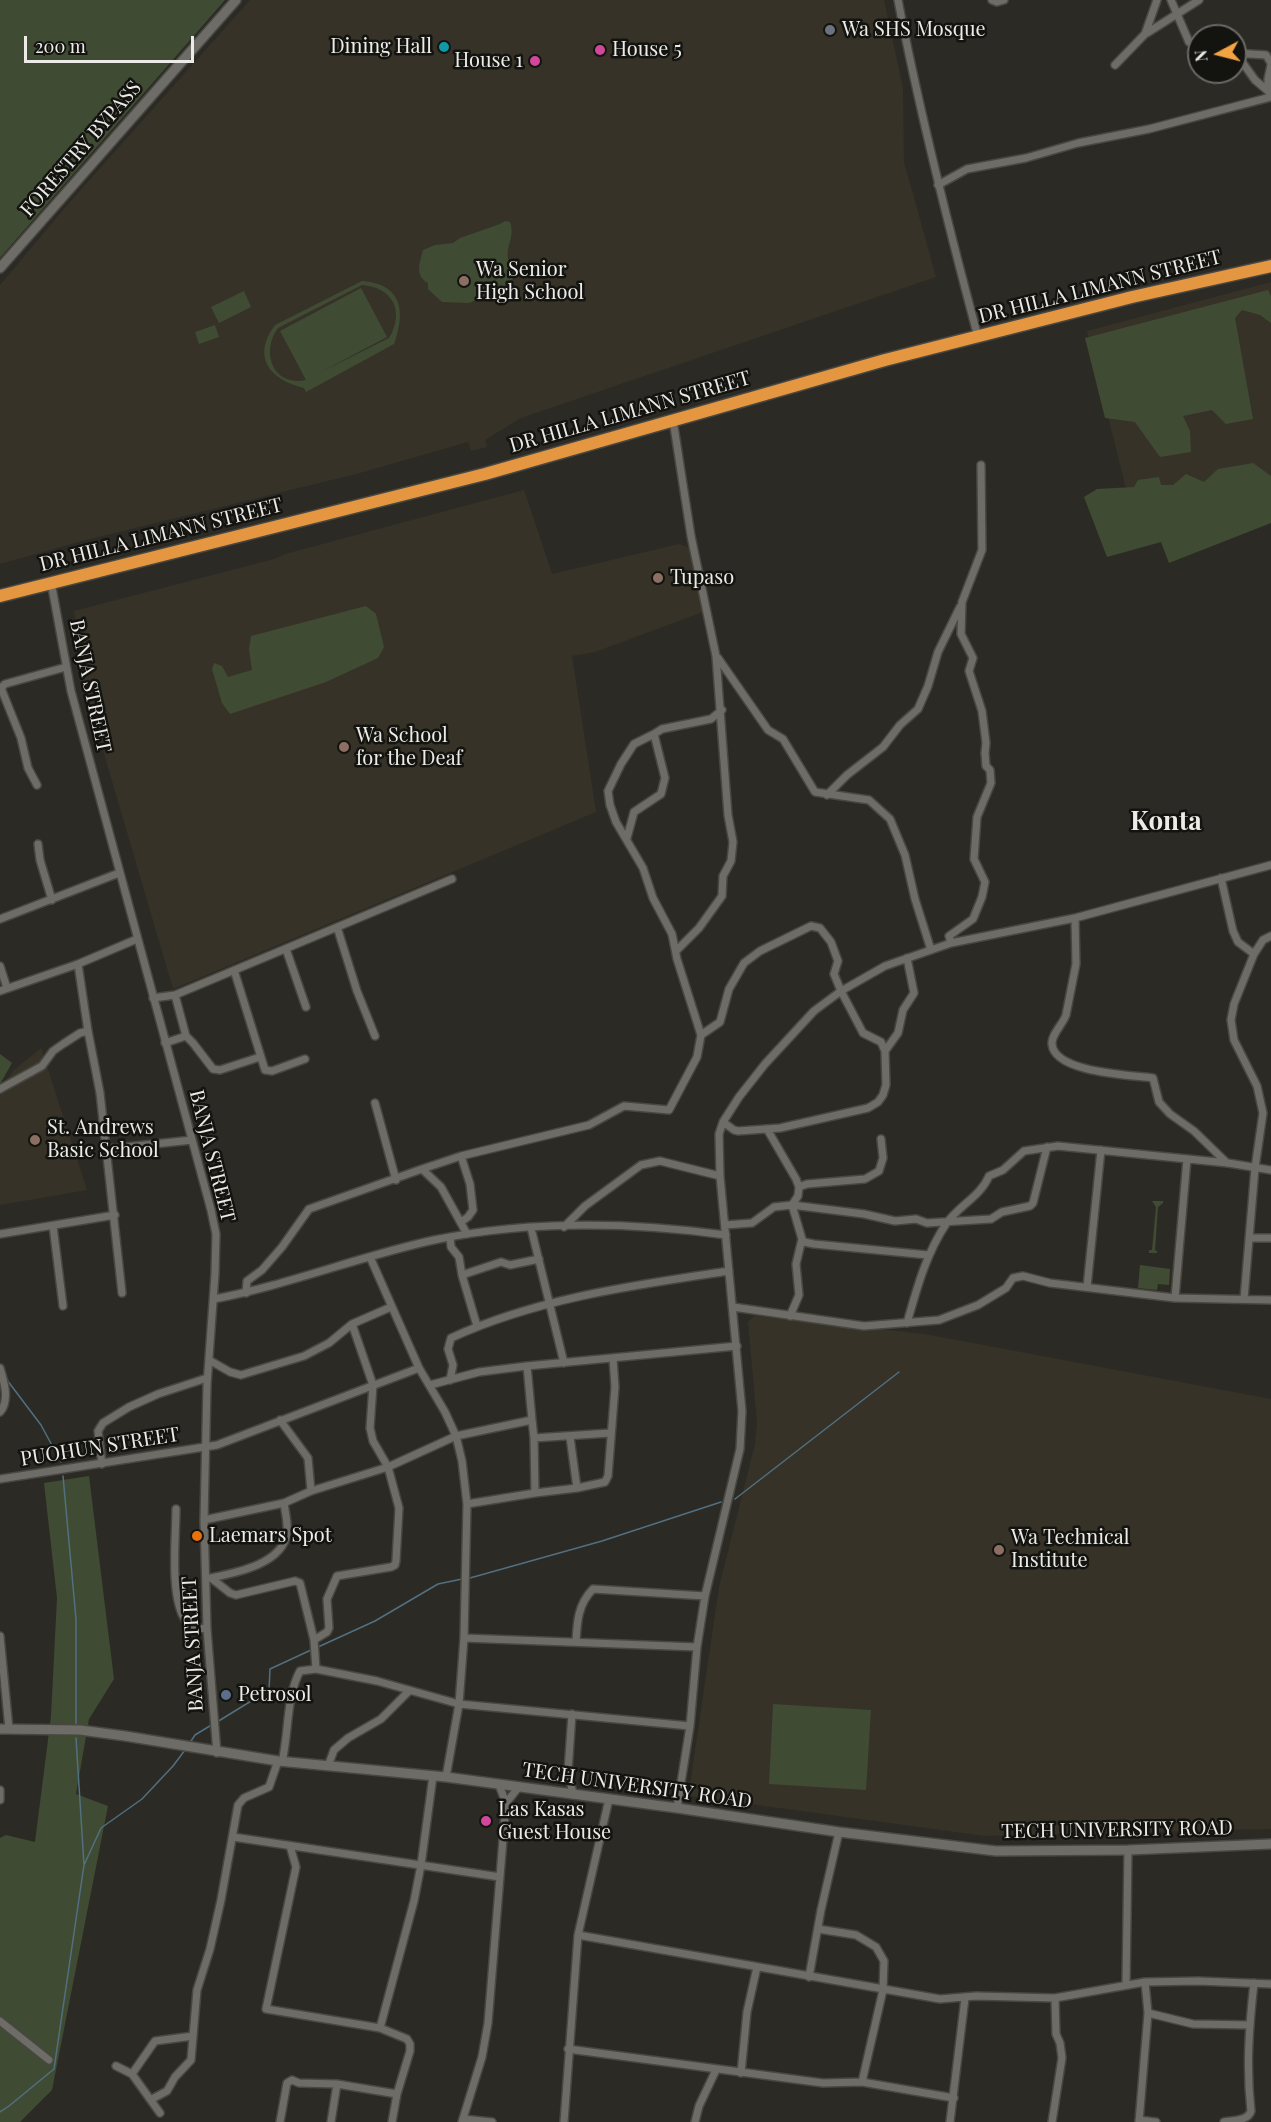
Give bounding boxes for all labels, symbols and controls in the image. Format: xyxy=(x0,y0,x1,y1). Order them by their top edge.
place label: Wa SHS Mosque xyxy=(842,18,986,42)
marker: Wa SHS Mosque xyxy=(823,23,837,37)
scale bar xyxy=(27,24,196,62)
north arrow xyxy=(1187,24,1247,84)
text: 200 m xyxy=(35,34,86,58)
place label: Dining Hall xyxy=(330,35,432,59)
place label: House 5 xyxy=(612,38,682,62)
marker: Dining Hall xyxy=(437,40,451,54)
marker: House 5 xyxy=(593,43,607,57)
place label: House 1 xyxy=(454,49,523,73)
text: N xyxy=(1189,49,1212,63)
marker: House 1 xyxy=(528,54,542,68)
street label: FORESTRY BYPASS xyxy=(16,76,146,222)
street label: DR HILLA LIMANN STREET xyxy=(976,245,1224,329)
place label: Wa Senior High School xyxy=(476,258,584,305)
marker: Wa Senior High School xyxy=(457,274,471,288)
street label: DR HILLA LIMANN STREET xyxy=(507,366,753,458)
street label: DR HILLA LIMANN STREET xyxy=(37,493,285,577)
place label: Tupaso xyxy=(670,566,734,590)
marker: Tupaso xyxy=(651,571,665,585)
street label: BANJA STREET xyxy=(64,617,116,755)
place label: Wa School for the Deaf xyxy=(356,724,462,771)
marker: Wa School for the Deaf xyxy=(337,740,351,754)
district label: Konta xyxy=(1130,806,1202,838)
street label: BANJA STREET xyxy=(184,1087,240,1225)
place label: St. Andrews Basic School xyxy=(47,1116,159,1163)
marker: St. Andrews Basic School xyxy=(28,1133,42,1147)
street label: PUOHUN STREET xyxy=(19,1423,181,1471)
place label: Laemars Spot xyxy=(209,1524,332,1548)
place label: Wa Technical Institute xyxy=(1011,1526,1129,1573)
marker: Laemars Spot xyxy=(190,1529,204,1543)
marker: Wa Technical Institute xyxy=(992,1543,1006,1557)
street label: BANJA STREET xyxy=(177,1576,209,1712)
place label: Petrosol xyxy=(238,1683,312,1707)
marker: Petrosol xyxy=(219,1688,233,1702)
street label: TECH UNIVERSITY ROAD xyxy=(521,1758,753,1814)
place label: Las Kasas Guest House xyxy=(498,1798,611,1845)
marker: Las Kasas Guest House xyxy=(479,1814,493,1828)
street label: TECH UNIVERSITY ROAD xyxy=(1001,1816,1233,1844)

